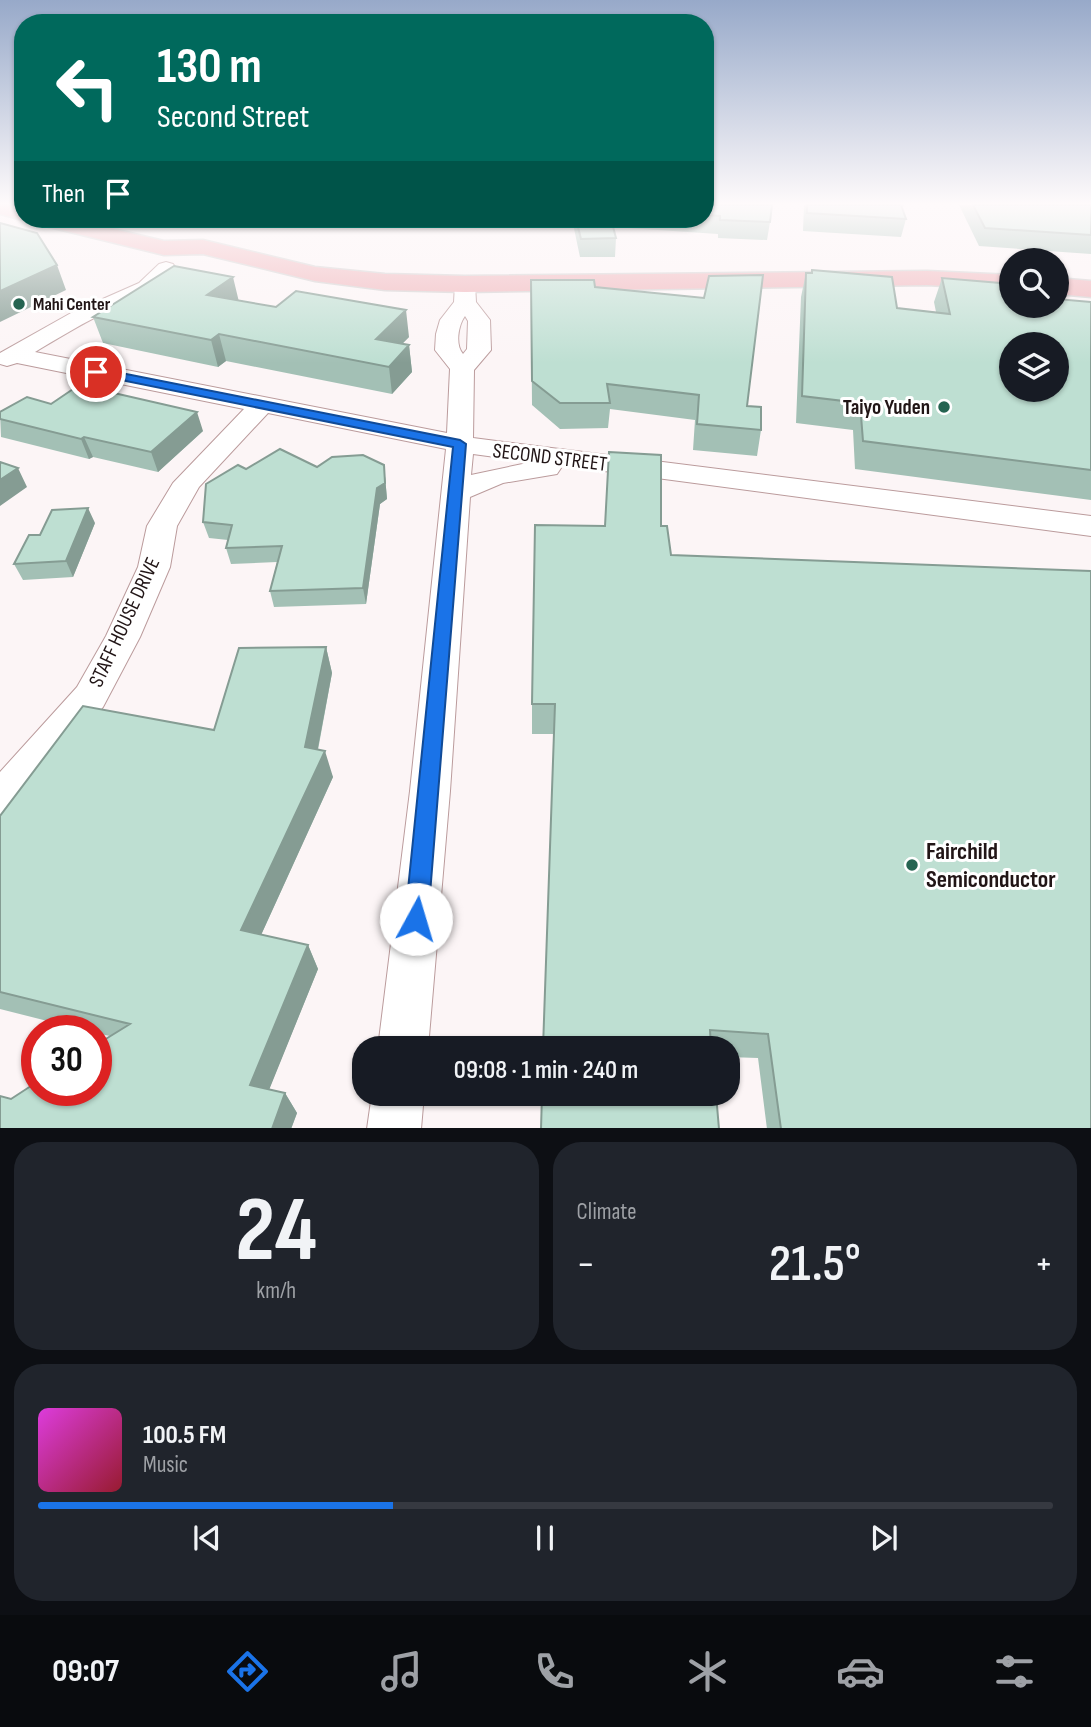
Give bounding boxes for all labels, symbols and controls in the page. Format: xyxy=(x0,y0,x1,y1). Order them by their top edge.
text: 130 m xyxy=(157,38,262,97)
icon: left xyxy=(42,42,133,133)
text: Second Street xyxy=(157,98,309,137)
icon: arrive xyxy=(99,175,137,213)
text: Then xyxy=(42,179,85,210)
map controls xyxy=(999,248,1069,402)
button: search xyxy=(999,248,1069,318)
place label: Mahi Center xyxy=(33,294,111,315)
marker: Mahi Center xyxy=(11,296,27,312)
button: layers xyxy=(999,332,1069,402)
pin xyxy=(66,342,126,402)
icon: arrive xyxy=(77,353,115,391)
place label: Taiyo Yuden xyxy=(843,395,930,420)
marker: Taiyo Yuden xyxy=(936,399,952,415)
street label: SECOND STREET xyxy=(491,438,609,477)
street label: STAFF HOUSE DRIVE xyxy=(84,553,165,691)
place label: Fairchild Semiconductor xyxy=(926,837,1056,894)
marker: Fairchild Semiconductor xyxy=(904,857,920,873)
position arrow xyxy=(379,882,453,956)
speed limit sign: 30 xyxy=(21,1015,112,1106)
text: 09:08 · 1 min · 240 m xyxy=(454,1055,638,1086)
text: 24 xyxy=(235,1177,317,1286)
text: Climate xyxy=(577,1198,636,1226)
text: 21.5° xyxy=(769,1233,861,1296)
text: − xyxy=(577,1242,595,1287)
text: + xyxy=(1034,1242,1053,1287)
text: km/h xyxy=(256,1277,296,1305)
text: 100.5 FM xyxy=(143,1420,226,1451)
text: Music xyxy=(143,1451,188,1479)
icon: previous xyxy=(188,1519,226,1557)
icon: pause xyxy=(526,1519,564,1557)
icon: next xyxy=(865,1519,903,1557)
icon: directions xyxy=(223,1647,272,1696)
icon: music xyxy=(377,1647,426,1696)
icon: phone xyxy=(530,1647,579,1696)
icon: climate xyxy=(683,1647,732,1696)
icon: car xyxy=(836,1647,885,1696)
icon: filters xyxy=(990,1647,1039,1696)
text: 09:07 xyxy=(52,1652,119,1691)

